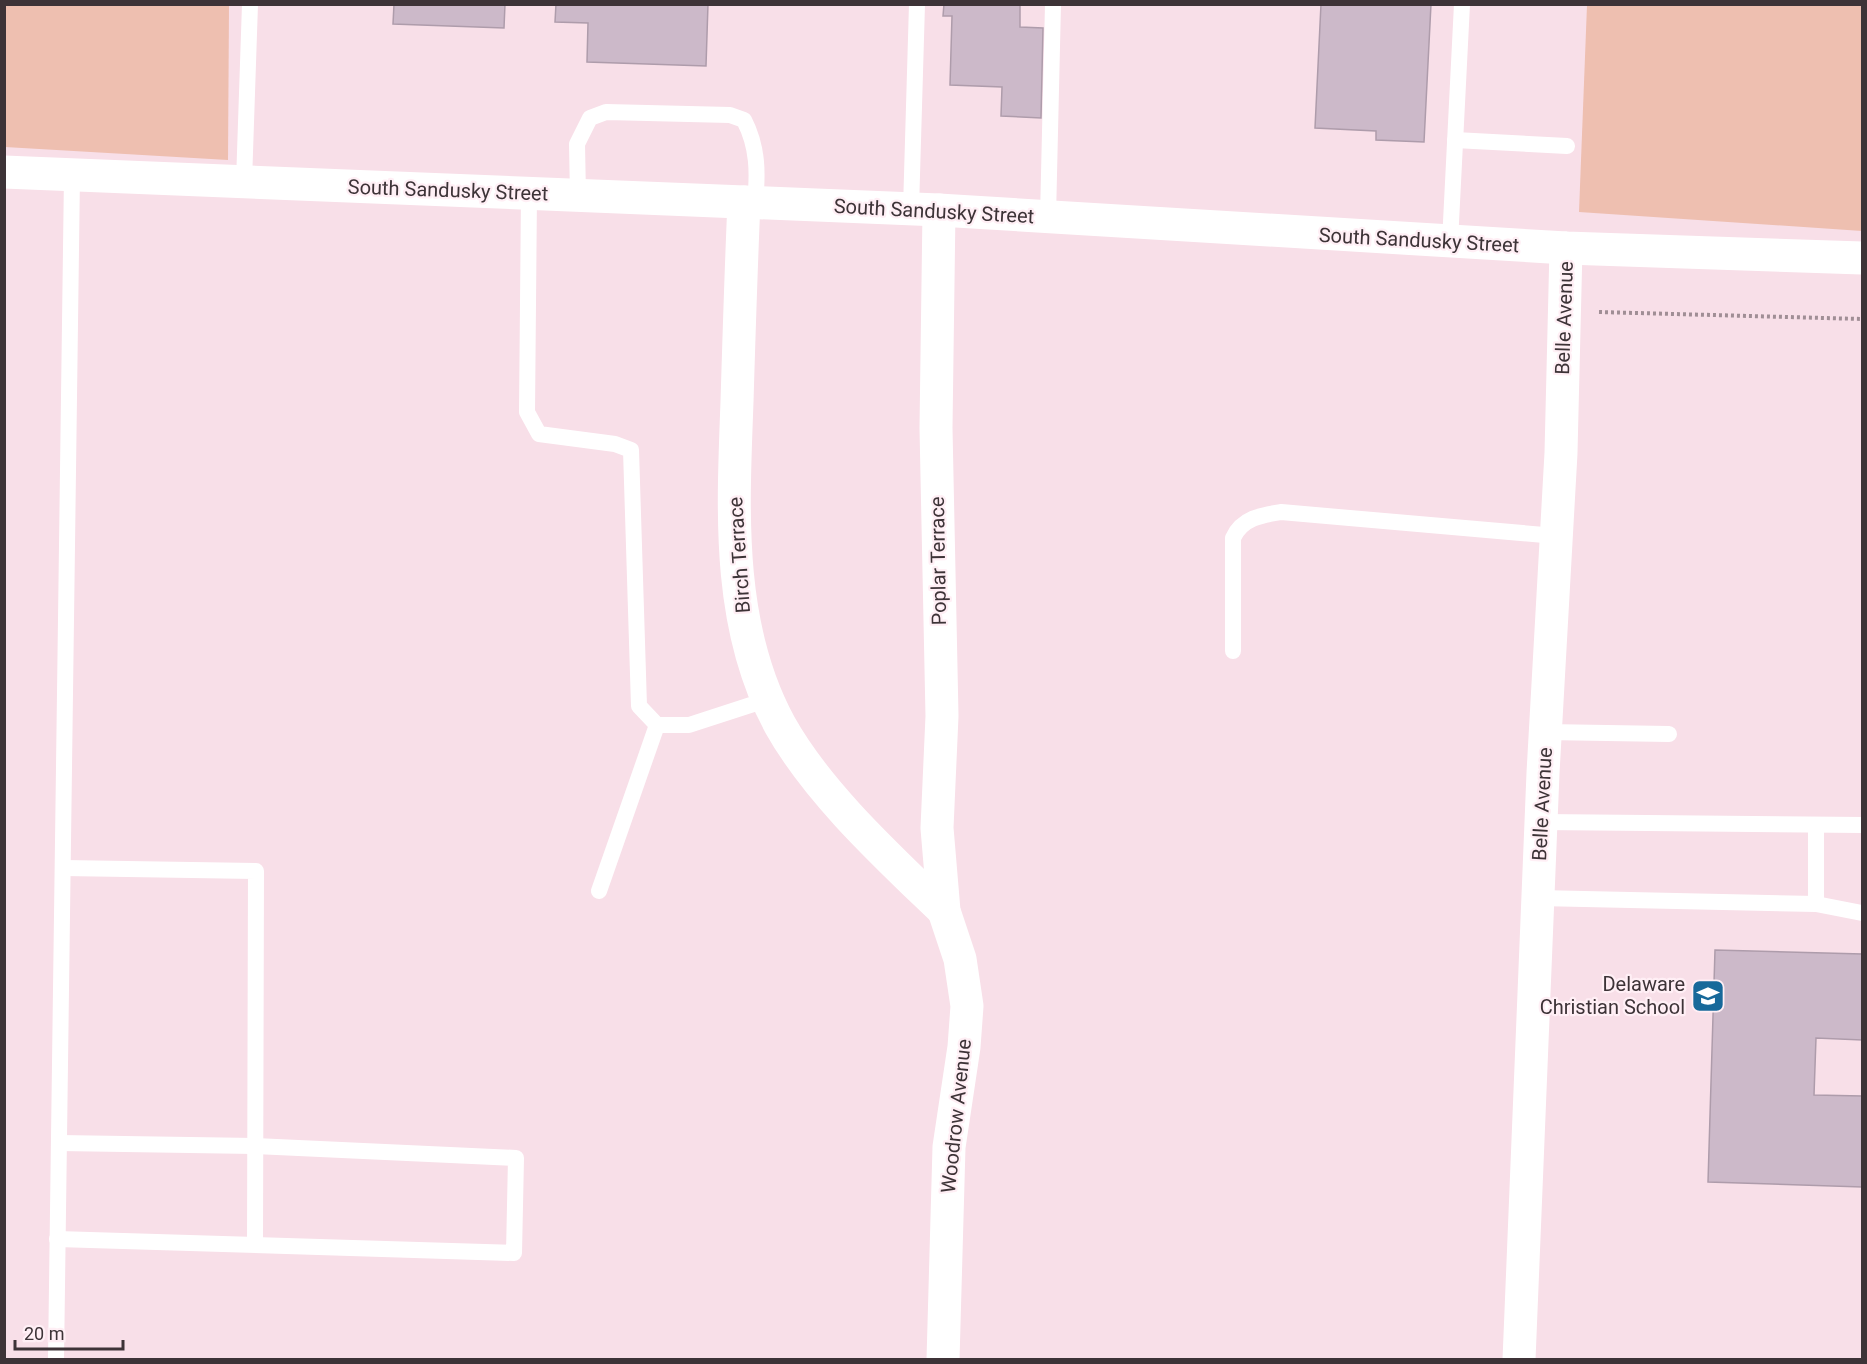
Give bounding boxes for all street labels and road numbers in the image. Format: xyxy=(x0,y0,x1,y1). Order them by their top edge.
street label: South Sandusky Street xyxy=(347,175,549,205)
street label: South Sandusky Street xyxy=(833,194,1035,228)
street label: South Sandusky Street xyxy=(1318,223,1520,257)
street label: Belle Avenue xyxy=(1550,261,1578,375)
street label: Birch Terrace xyxy=(723,496,755,614)
street label: Poplar Terrace xyxy=(925,496,951,626)
street label: Belle Avenue xyxy=(1527,747,1557,861)
street label: Woodrow Avenue xyxy=(936,1038,976,1194)

